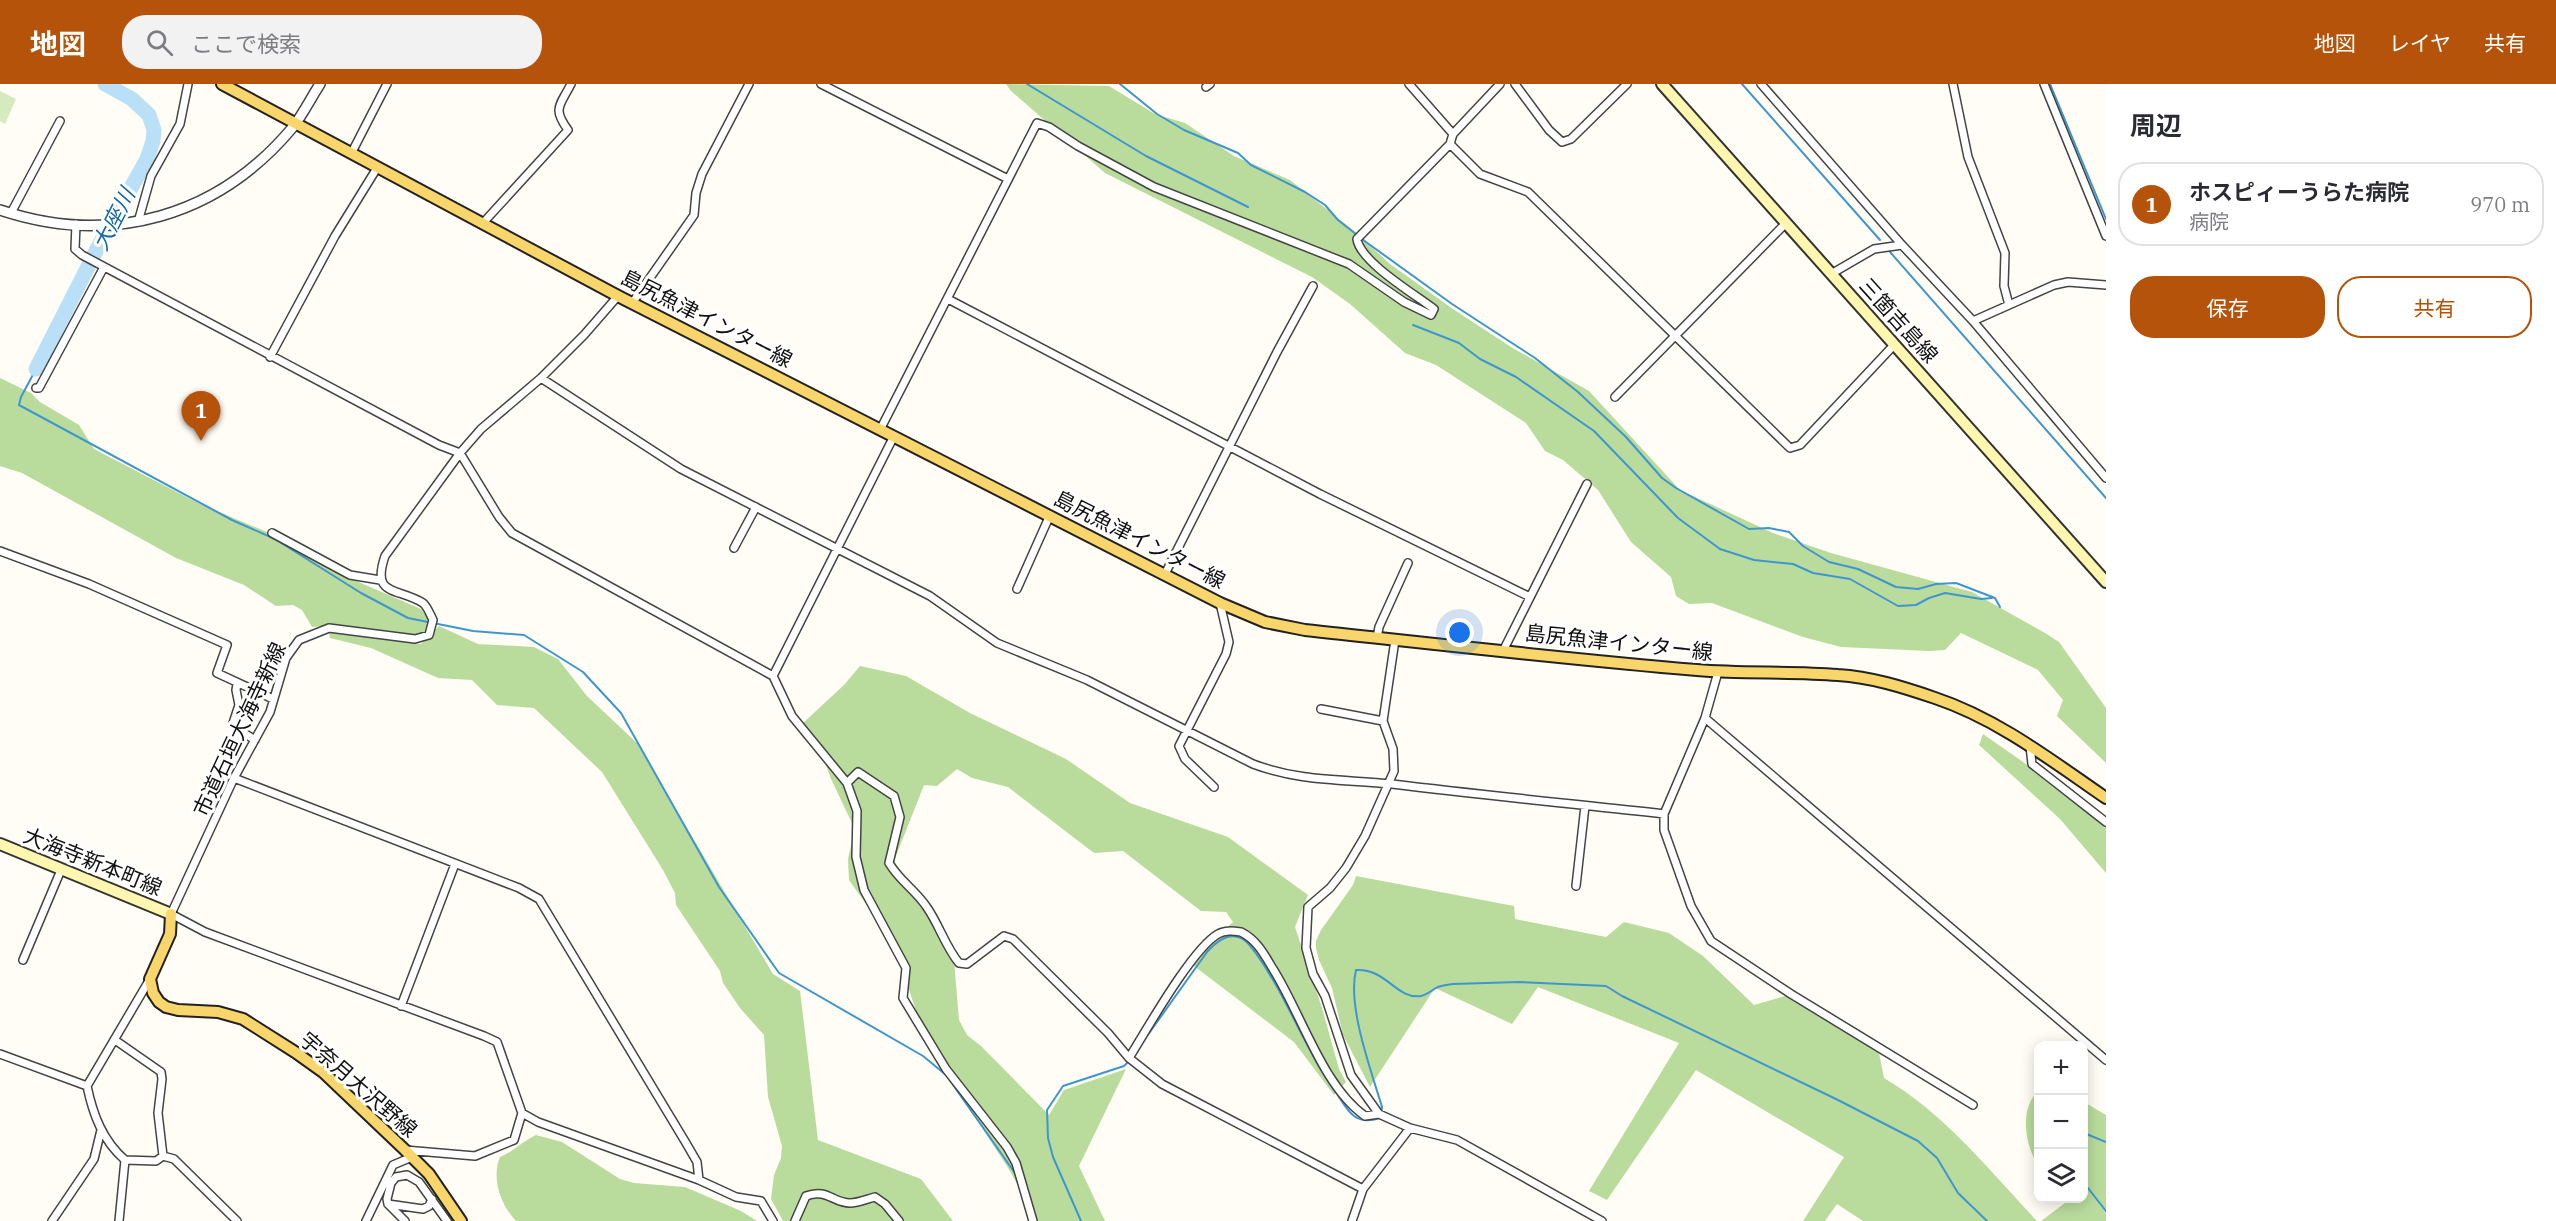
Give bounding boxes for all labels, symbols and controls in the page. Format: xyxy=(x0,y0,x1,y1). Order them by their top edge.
search box xyxy=(122,15,542,69)
text: 地図 xyxy=(30,25,86,62)
icon: search xyxy=(143,26,176,59)
text: ここで検索 xyxy=(191,29,301,58)
text: 地図 xyxy=(2314,29,2356,57)
text: レイヤ xyxy=(2389,29,2451,57)
text: 共有 xyxy=(2484,29,2526,57)
text: 周辺 xyxy=(2130,108,2182,142)
text: ホスピィーうらた病院 xyxy=(2189,177,2409,206)
water label: 大座川 xyxy=(85,181,142,255)
text: 1 xyxy=(2146,191,2158,218)
text: 970 m xyxy=(2470,191,2530,218)
text: 病院 xyxy=(2189,208,2229,235)
street label: 島尻魚津インター線 xyxy=(616,263,798,373)
street label: 三箇吉島線 xyxy=(1853,272,1945,368)
button: 保存 xyxy=(2130,276,2325,338)
button: 共有 xyxy=(2337,276,2532,338)
pin: 1 xyxy=(182,392,220,441)
street label: 島尻魚津インター線 xyxy=(1049,484,1231,594)
your location xyxy=(1445,618,1474,647)
street label: 島尻魚津インター線 xyxy=(1524,618,1714,666)
street label: 市道石垣大海寺新線 xyxy=(186,637,292,821)
street label: 大海寺新本町線 xyxy=(20,820,166,902)
street label: 宇奈月大沢野線 xyxy=(294,1025,424,1143)
map controls xyxy=(2034,1041,2088,1203)
button: + xyxy=(2034,1041,2088,1095)
button: − xyxy=(2034,1095,2088,1149)
button: layers xyxy=(2034,1149,2088,1203)

